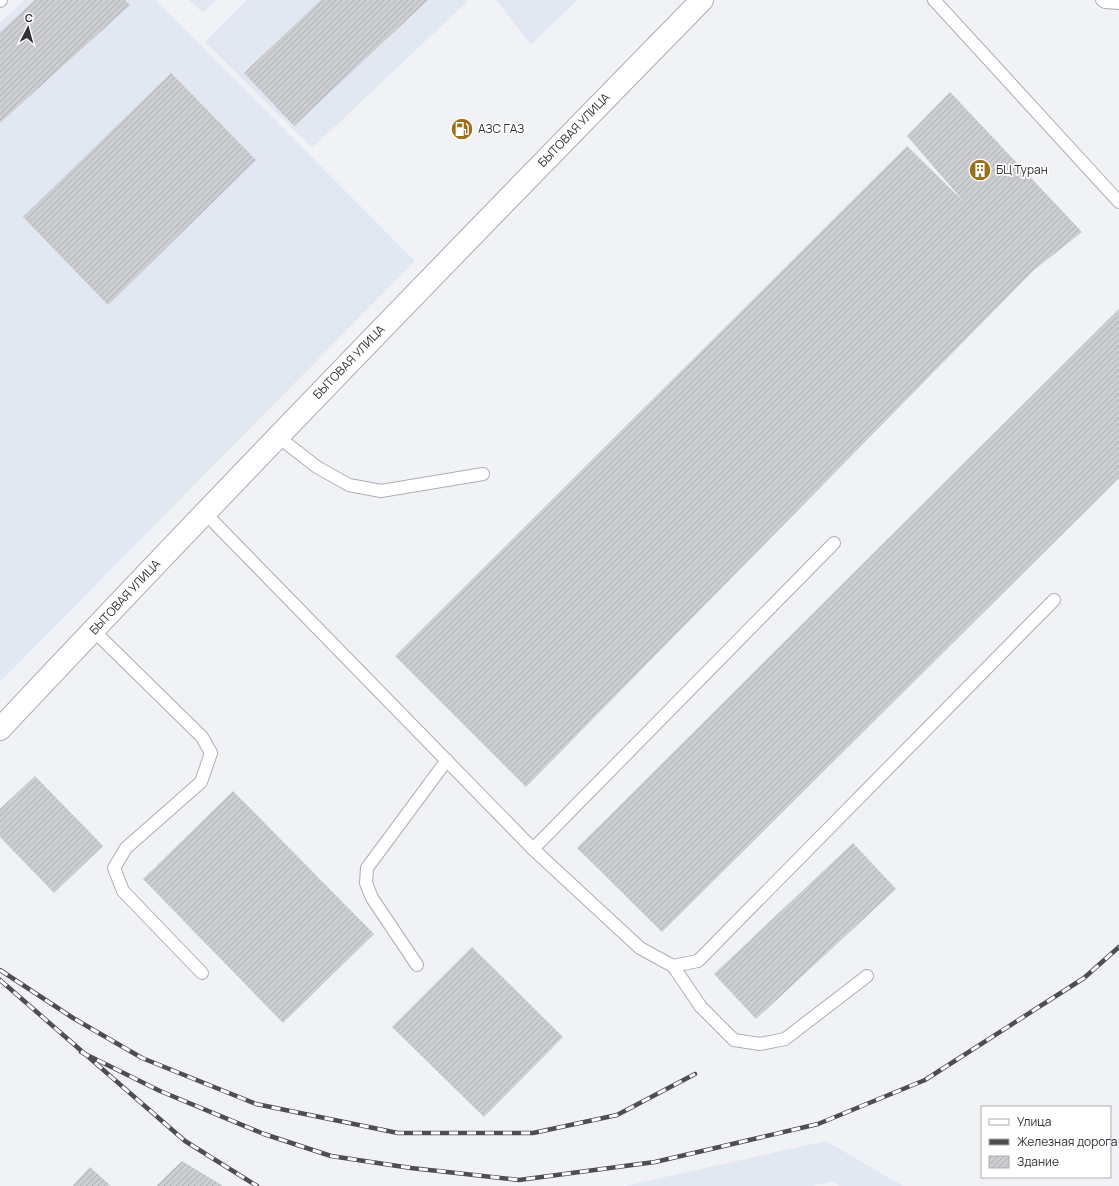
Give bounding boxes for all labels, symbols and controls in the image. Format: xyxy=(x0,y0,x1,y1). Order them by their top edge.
north arrow xyxy=(8,8,48,48)
text: С xyxy=(24,10,34,25)
street label: БЫТОВАЯ УЛИЦА xyxy=(534,89,614,170)
fuel station icon: АЗС ГАЗ xyxy=(449,116,475,142)
place label: АЗС ГАЗ xyxy=(478,120,524,137)
building icon: БЦ Туран xyxy=(967,157,993,183)
place label: БЦ Туран xyxy=(996,161,1048,178)
street label: БЫТОВАЯ УЛИЦА xyxy=(309,321,389,402)
street label: БЫТОВАЯ УЛИЦА xyxy=(85,555,164,638)
legend xyxy=(981,1106,1111,1178)
text: Улица xyxy=(1017,1113,1051,1130)
text: Железная дорога xyxy=(1017,1133,1117,1150)
text: Здание xyxy=(1017,1153,1059,1170)

